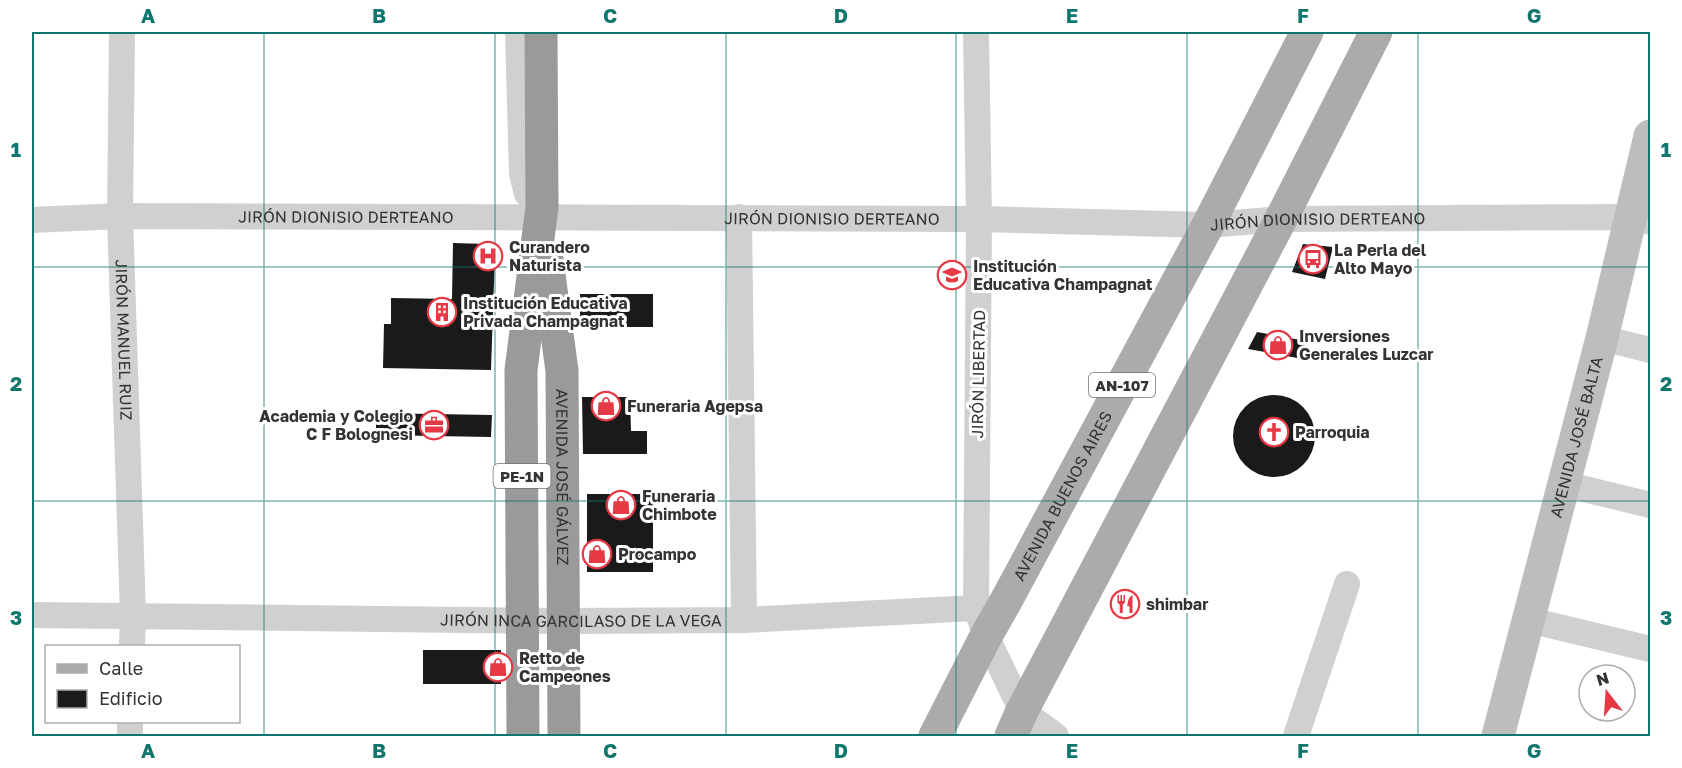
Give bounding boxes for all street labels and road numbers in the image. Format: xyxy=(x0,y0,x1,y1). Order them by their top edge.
street label: JIRÓN DIONISIO DERTEANO xyxy=(238,206,454,227)
street label: JIRÓN DIONISIO DERTEANO xyxy=(724,208,940,229)
street label: JIRÓN DIONISIO DERTEANO xyxy=(1209,208,1425,235)
street label: JIRÓN MANUEL RUIZ xyxy=(111,259,137,421)
street label: JIRÓN LIBERTAD xyxy=(967,309,989,439)
street label: AVENIDA JOSÉ BALTA xyxy=(1545,354,1607,520)
road number: AN-107 xyxy=(1089,373,1155,397)
street label: AVENIDA JOSÉ GÁLVEZ xyxy=(552,389,573,565)
street label: AVENIDA BUENOS AIRES xyxy=(1009,407,1116,584)
road number: PE-1N xyxy=(494,464,550,488)
street label: JIRÓN INCA GARCILASO DE LA VEGA xyxy=(440,610,722,631)

